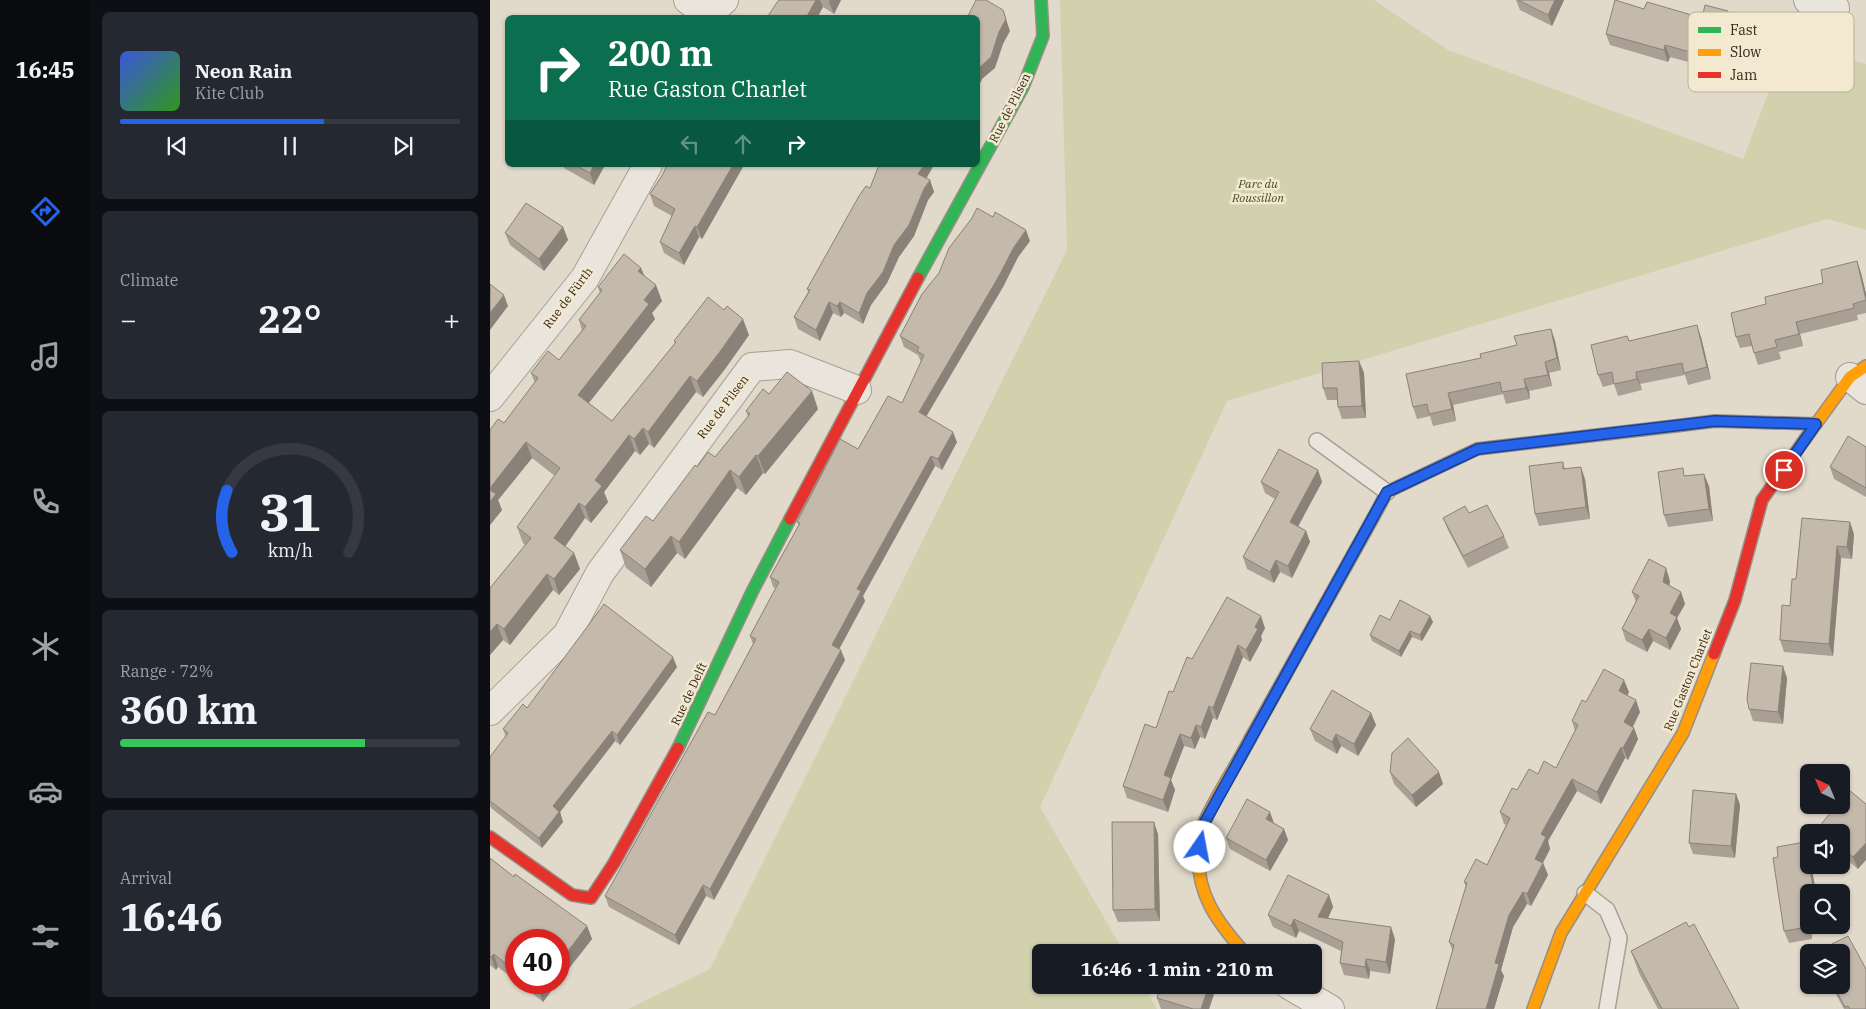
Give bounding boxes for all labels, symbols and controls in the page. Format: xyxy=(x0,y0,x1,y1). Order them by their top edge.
legend xyxy=(1688,12,1854,92)
text: Fast xyxy=(1730,21,1758,39)
text: 200 m xyxy=(608,30,713,76)
icon: right xyxy=(525,35,590,100)
text: Slow xyxy=(1730,43,1761,61)
text: 16:45 xyxy=(15,55,75,84)
text: Neon Rain xyxy=(195,59,292,83)
text: Jam xyxy=(1730,66,1757,84)
street label: Rue de Pilsen xyxy=(986,70,1034,145)
text: Rue Gaston Charlet xyxy=(608,74,807,103)
text: Kite Club xyxy=(195,83,264,103)
icon: left xyxy=(676,130,704,158)
icon: ahead xyxy=(729,130,757,158)
icon: right xyxy=(782,130,810,158)
icon: previous xyxy=(163,132,191,160)
icon: pause xyxy=(276,132,304,160)
icon: next xyxy=(389,132,417,160)
park label: Parc du Roussillon xyxy=(1231,176,1284,205)
icon: directions xyxy=(28,194,63,229)
street label: Rue de Fürth xyxy=(540,264,596,331)
text: Climate xyxy=(120,270,178,290)
text: 22° xyxy=(258,294,322,343)
text: − xyxy=(120,301,137,338)
text: + xyxy=(443,301,460,338)
icon: music xyxy=(28,339,63,374)
street label: Rue de Pilsen xyxy=(694,372,752,442)
pin xyxy=(1763,449,1805,491)
icon: arrive xyxy=(1770,456,1798,484)
text: 31 xyxy=(259,478,321,545)
icon: phone xyxy=(28,484,63,519)
text: km/h xyxy=(267,539,313,562)
street label: Rue Gaston Charlet xyxy=(1660,627,1715,733)
icon: climate xyxy=(28,629,63,664)
street label: Rue de Delft xyxy=(667,660,710,728)
text: Range · 72% xyxy=(120,661,213,681)
text: 360 km xyxy=(120,685,258,734)
north arrow xyxy=(1800,764,1850,814)
map controls xyxy=(1800,764,1850,994)
icon: car xyxy=(28,774,63,809)
position arrow xyxy=(1173,820,1225,872)
button: sound xyxy=(1800,824,1850,874)
text: Arrival xyxy=(120,868,172,888)
button: search xyxy=(1800,884,1850,934)
text: 16:46 xyxy=(120,892,223,941)
icon: filters xyxy=(28,919,63,954)
speed limit sign: 40 xyxy=(505,929,570,994)
button: layers xyxy=(1800,944,1850,994)
text: 16:46 · 1 min · 210 m xyxy=(1081,957,1273,981)

